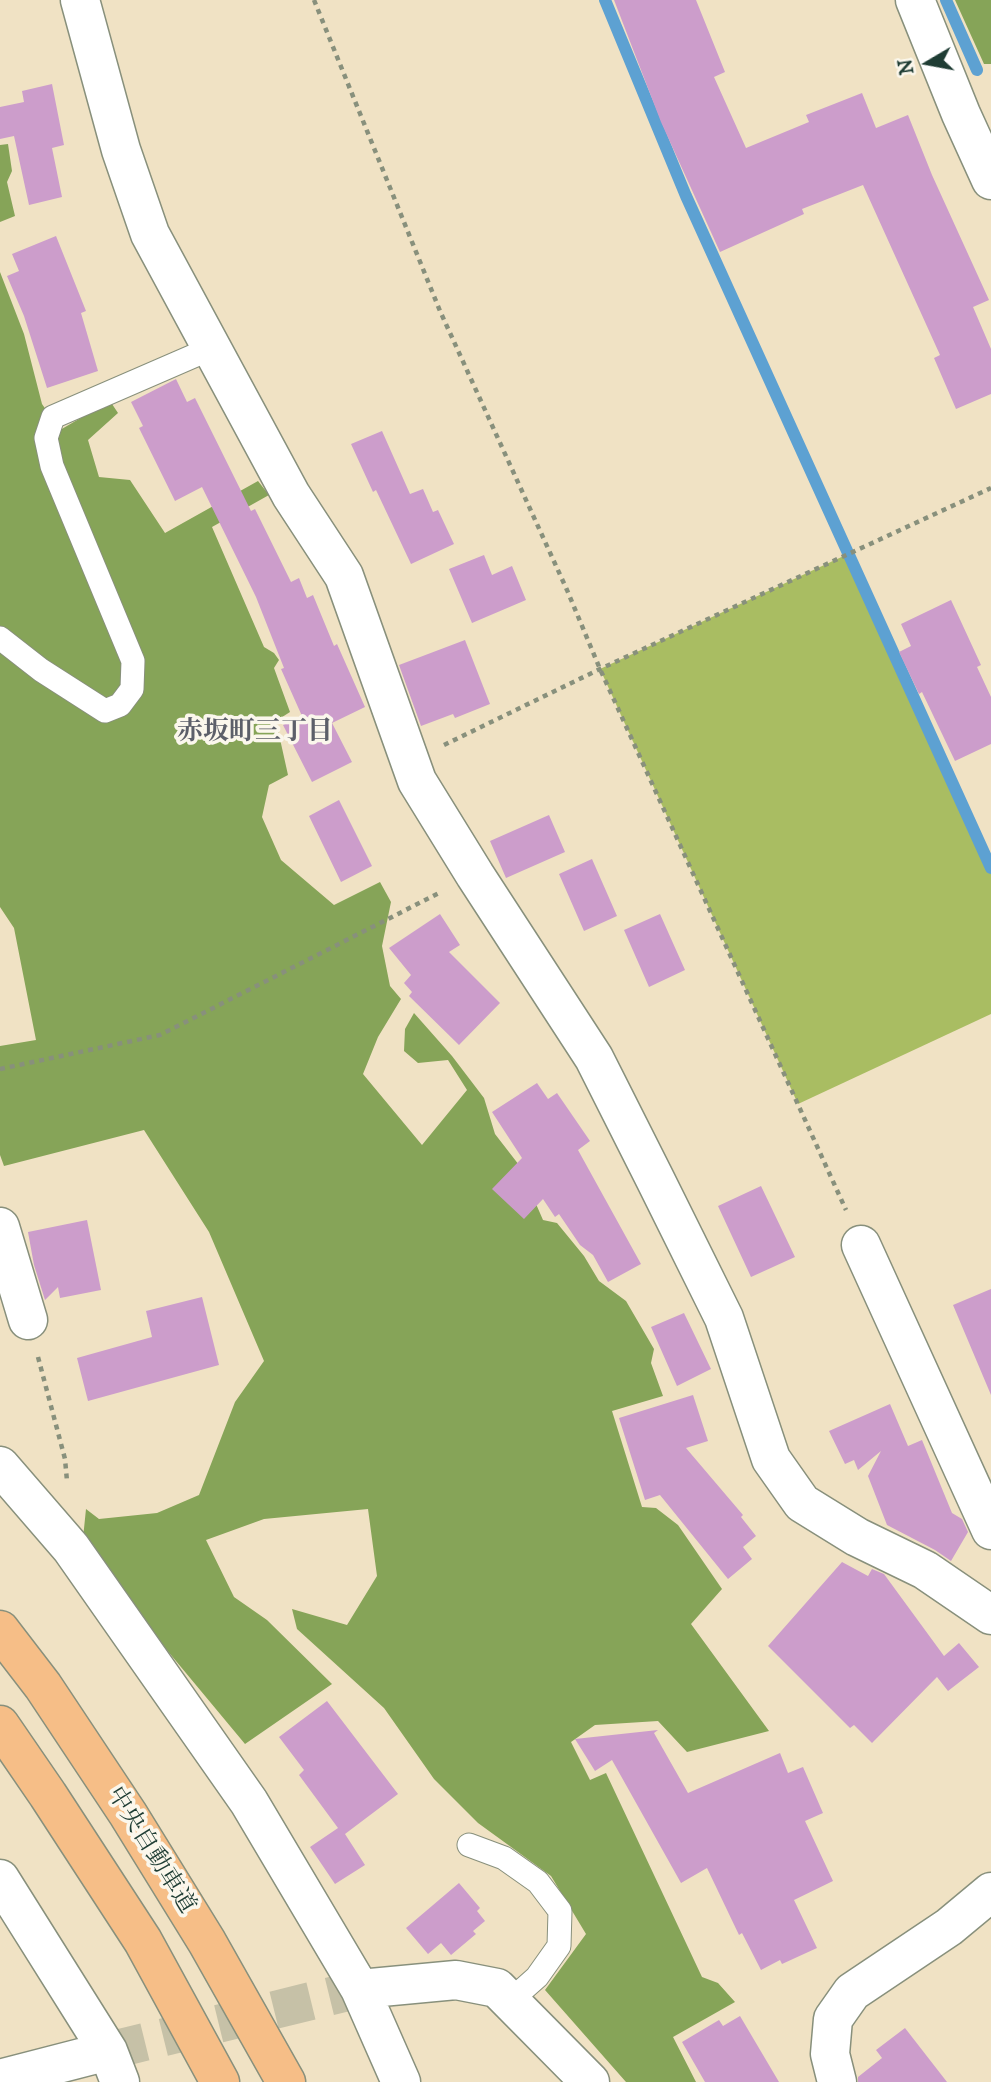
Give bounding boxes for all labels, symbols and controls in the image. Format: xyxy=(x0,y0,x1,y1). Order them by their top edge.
north arrow xyxy=(893,28,963,98)
text: N xyxy=(894,57,920,76)
district label: 赤坂町三丁目 xyxy=(177,718,333,750)
street label: 中央自動車道 xyxy=(100,1782,200,1920)

